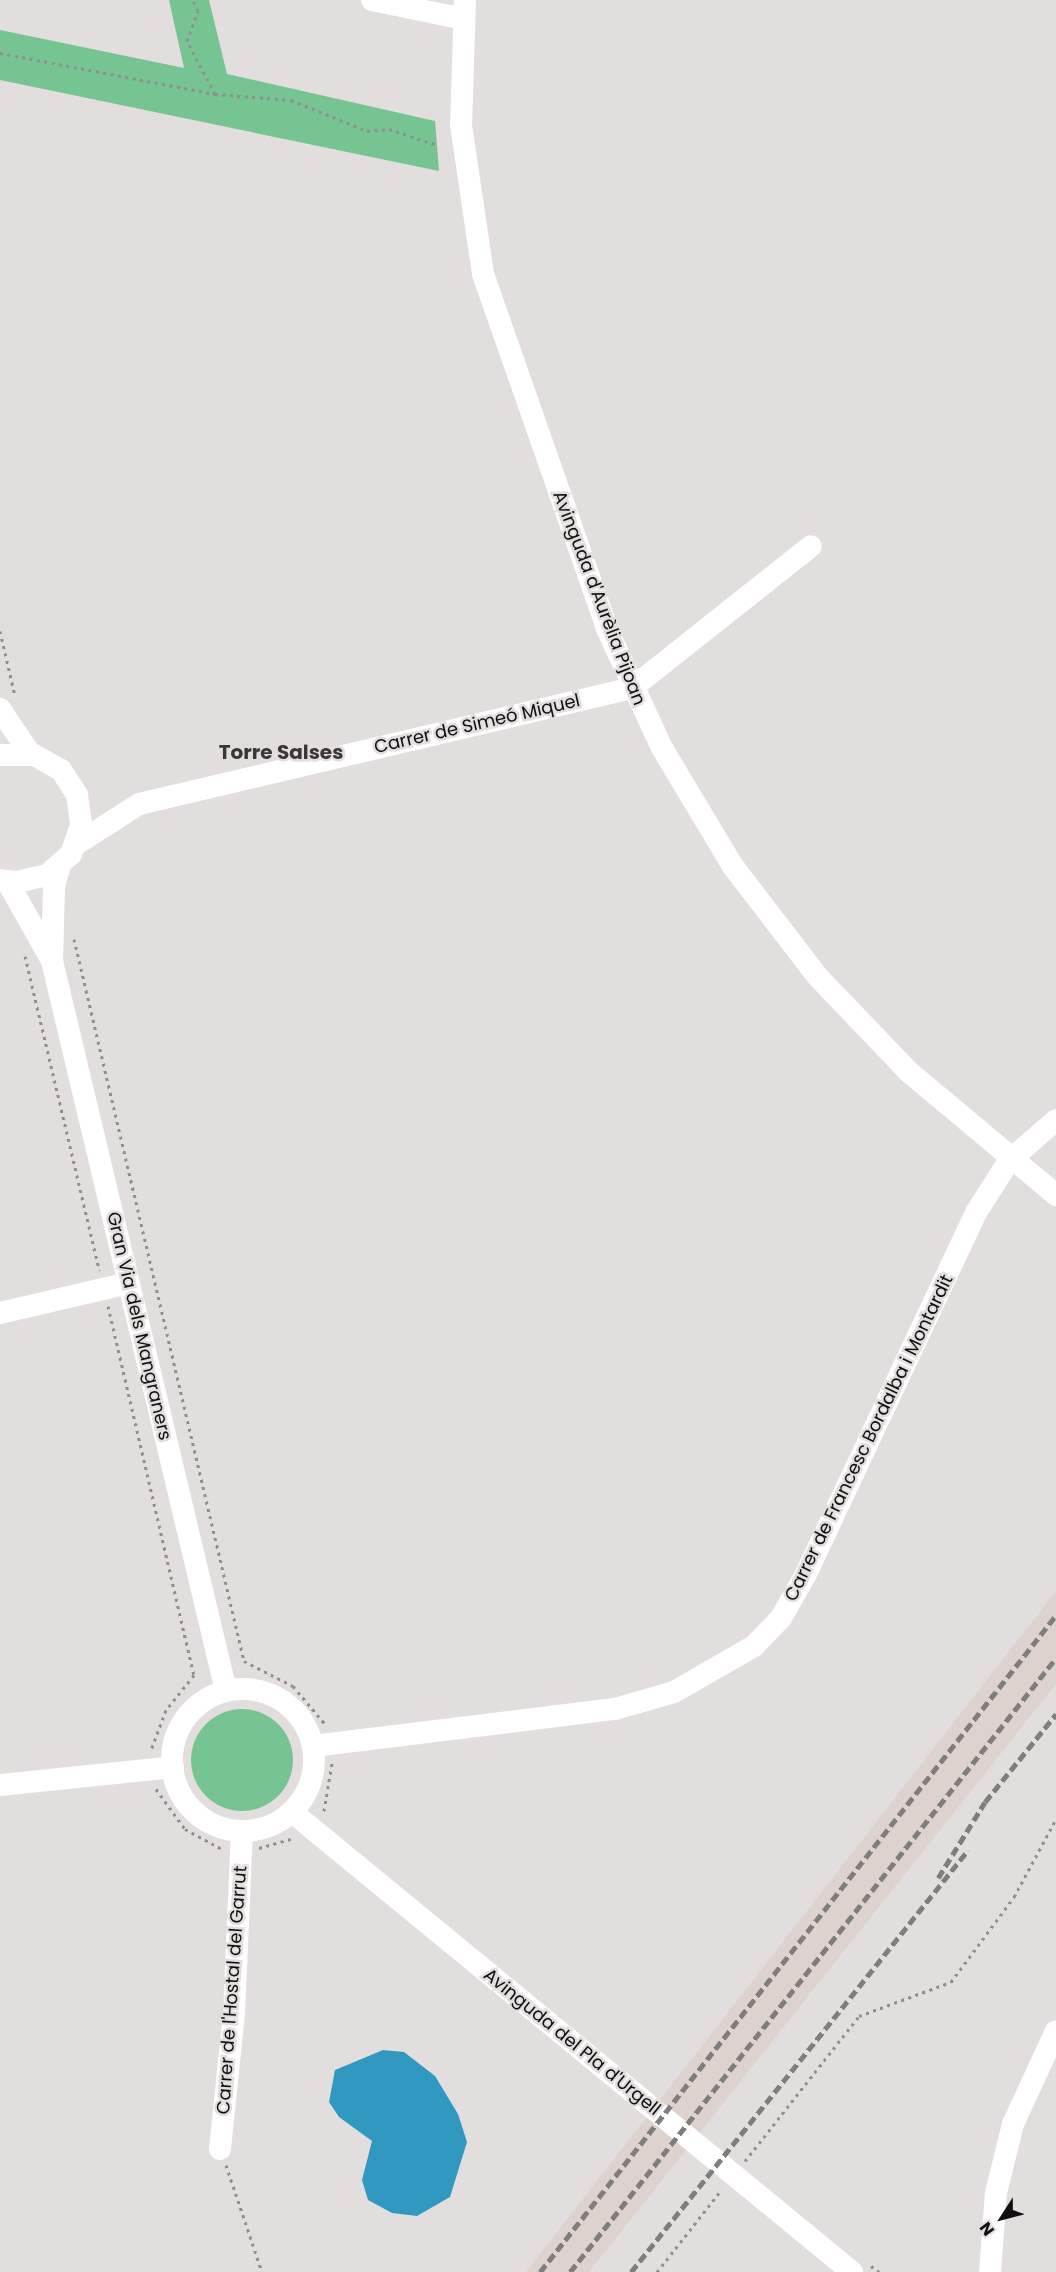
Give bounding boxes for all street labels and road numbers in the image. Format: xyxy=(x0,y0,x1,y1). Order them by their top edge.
street label: Avinguda d'Aurèlia Pijoan xyxy=(548,488,650,708)
street label: Carrer de Simeó Miquel xyxy=(372,690,582,758)
street label: Gran Via dels Mangraners xyxy=(102,1210,176,1442)
street label: Carrer de Francesc Bordalba i Montardit xyxy=(780,1271,958,1605)
street label: Carrer de l'Hostal del Garrut xyxy=(213,1865,251,2115)
street label: Avinguda del Pla d'Urgell xyxy=(479,1964,665,2120)

